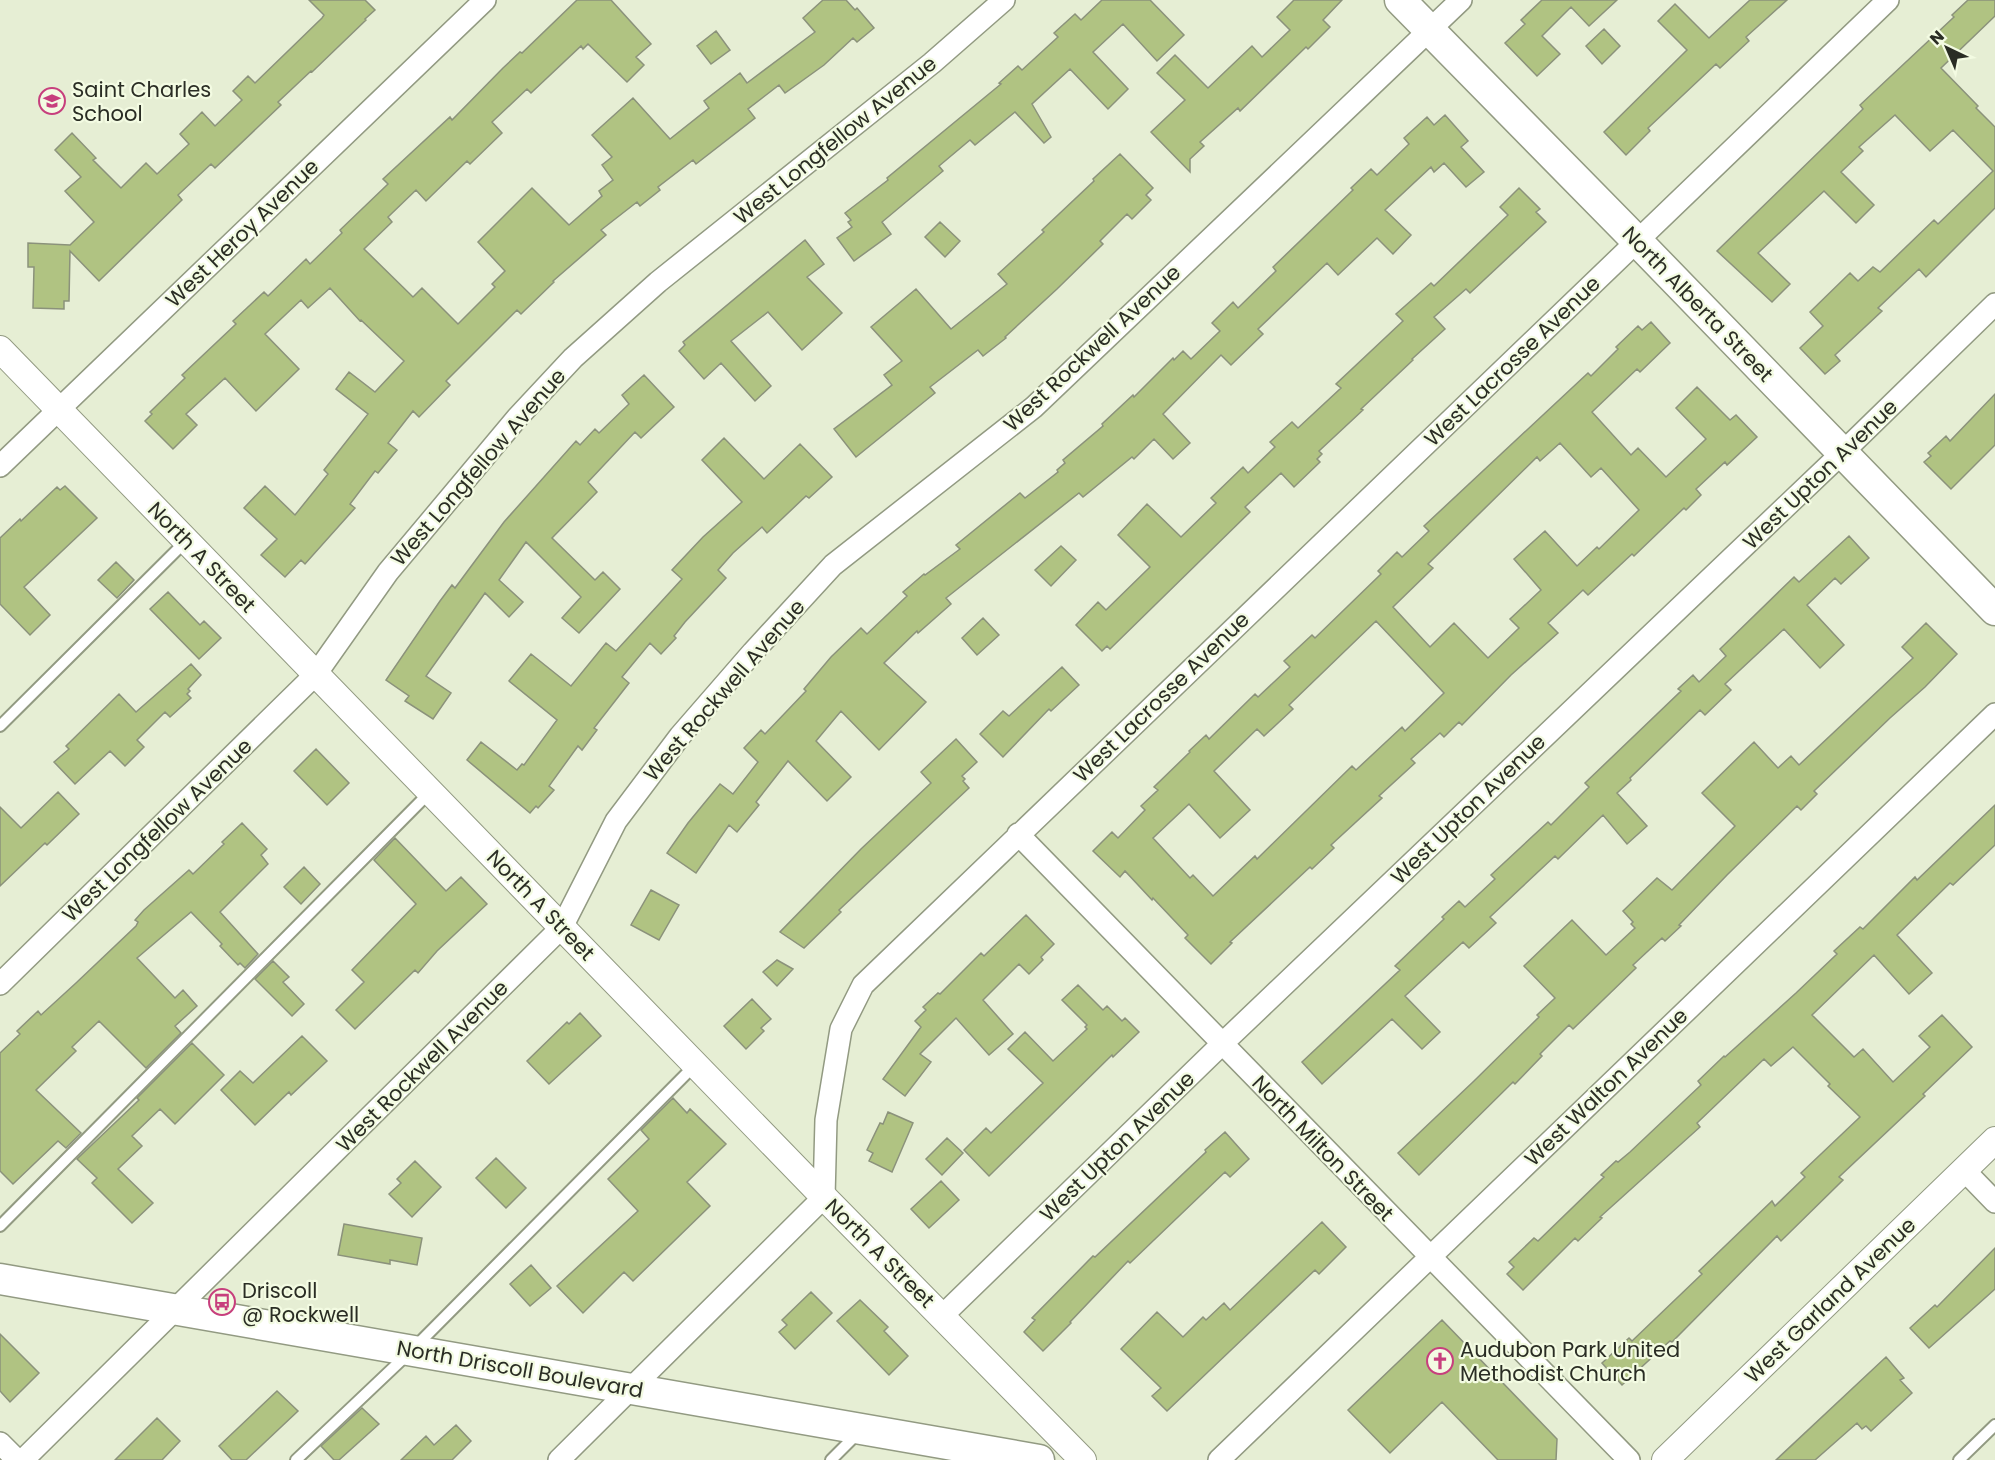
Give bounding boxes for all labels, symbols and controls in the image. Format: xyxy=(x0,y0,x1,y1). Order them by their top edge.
north arrow xyxy=(1917,18,1977,78)
text: N xyxy=(1925,25,1949,50)
street label: West Longfellow Avenue xyxy=(727,49,943,231)
place label: Saint Charles School xyxy=(72,75,211,128)
school or university icon: Saint Charles School xyxy=(37,86,67,116)
street label: West Heroy Avenue xyxy=(159,152,325,314)
street label: North Alberta Street xyxy=(1616,220,1780,388)
street label: West Rockwell Avenue xyxy=(997,258,1187,438)
street label: West Lacrosse Avenue xyxy=(1418,269,1606,453)
street label: West Longfellow Avenue xyxy=(384,362,572,572)
street label: West Upton Avenue xyxy=(1736,392,1904,556)
street label: North A Street xyxy=(142,495,262,619)
street label: West Rockwell Avenue xyxy=(637,593,811,787)
street label: West Lacrosse Avenue xyxy=(1067,605,1255,789)
street label: West Upton Avenue xyxy=(1384,727,1552,891)
street label: West Longfellow Avenue xyxy=(56,732,258,928)
street label: North A Street xyxy=(481,843,601,967)
street label: West Rockwell Avenue xyxy=(330,974,514,1158)
street label: West Walton Avenue xyxy=(1518,1001,1694,1173)
street label: West Upton Avenue xyxy=(1033,1064,1201,1228)
street label: North Milton Street xyxy=(1246,1069,1400,1227)
street label: North A Street xyxy=(819,1192,941,1314)
street label: West Garland Avenue xyxy=(1738,1211,1922,1389)
place label: Driscoll @ Rockwell xyxy=(242,1276,359,1329)
bus stop icon: Driscoll @ Rockwell xyxy=(207,1287,237,1317)
street label: North Driscoll Boulevard xyxy=(395,1333,645,1405)
place label: Audubon Park United Methodist Church xyxy=(1460,1335,1680,1388)
church icon: Audubon Park United Methodist Church xyxy=(1425,1346,1455,1376)

